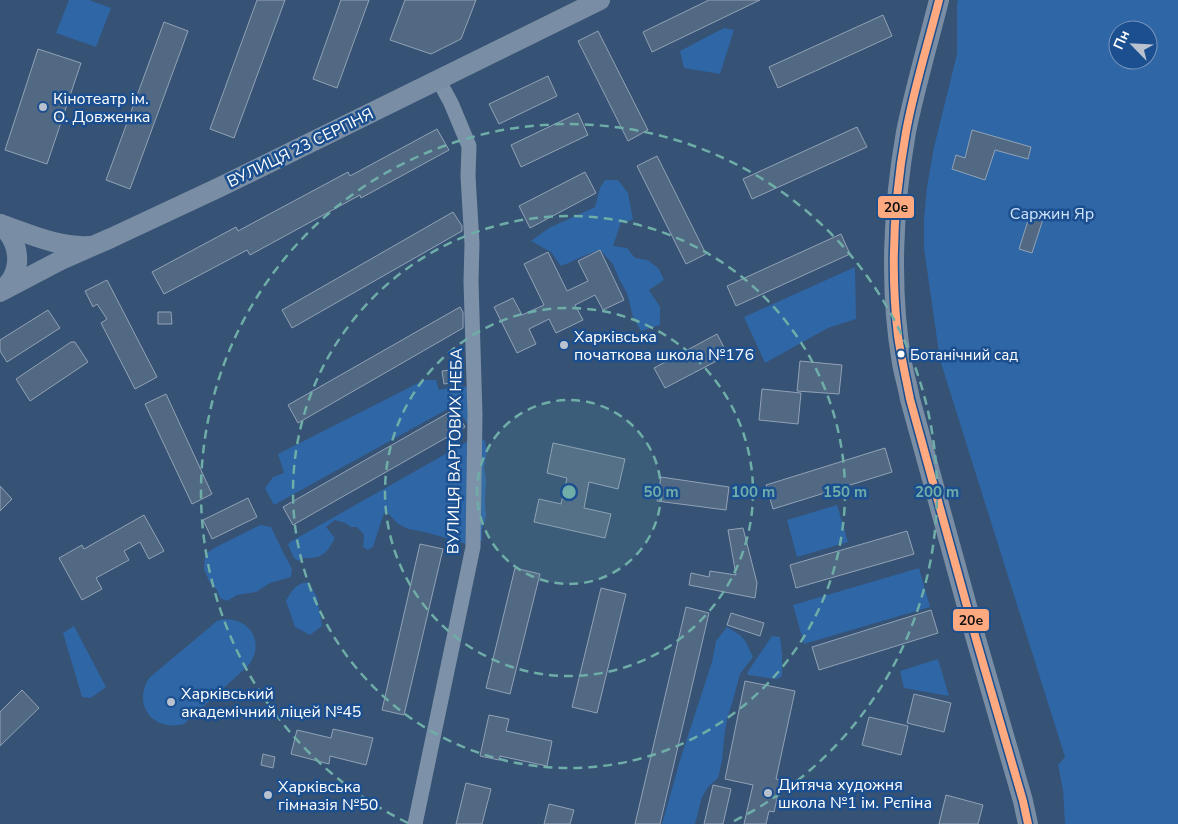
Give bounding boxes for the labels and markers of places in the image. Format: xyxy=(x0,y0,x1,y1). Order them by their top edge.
place label: Кінотеатр ім. О. Довженка xyxy=(53,88,150,128)
marker: Кінотеатр ім. О. Довженка xyxy=(37,101,49,113)
place label: Харківська початкова школа №176 xyxy=(574,326,754,366)
marker: Харківська початкова школа №176 xyxy=(558,339,570,351)
place label: Ботанічний сад xyxy=(910,345,1018,365)
marker: Ботанічний сад xyxy=(896,349,906,359)
centre of rings xyxy=(560,483,578,501)
place label: Харківський академічний ліцей №45 xyxy=(181,683,361,723)
marker: Харківський академічний ліцей №45 xyxy=(165,696,177,708)
place label: Дитяча художня школа №1 ім. Рєпіна xyxy=(778,774,932,814)
place label: Харківська гімназія №50 xyxy=(278,776,378,816)
marker: Дитяча художня школа №1 ім. Рєпіна xyxy=(762,787,774,799)
marker: Харківська гімназія №50 xyxy=(262,789,274,801)

